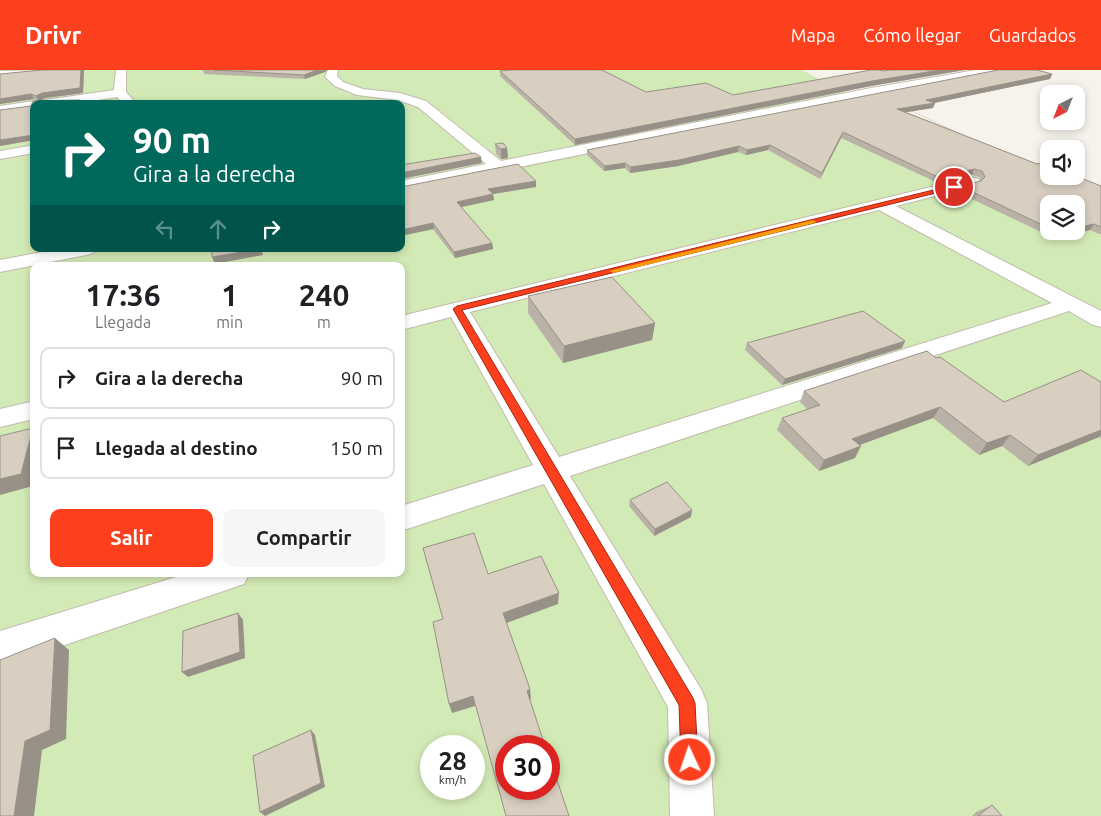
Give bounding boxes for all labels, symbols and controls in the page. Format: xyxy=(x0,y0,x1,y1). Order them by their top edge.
text: Drivr xyxy=(25,22,81,49)
text: Mapa xyxy=(791,25,836,45)
text: Cómo llegar xyxy=(864,25,961,45)
text: Guardados xyxy=(989,25,1076,45)
north arrow xyxy=(1040,85,1085,130)
map controls xyxy=(1040,85,1085,240)
icon: right xyxy=(50,120,115,185)
text: 90 m xyxy=(133,120,211,160)
button: sound xyxy=(1040,140,1085,185)
text: Gira a la derecha xyxy=(133,161,296,186)
pin xyxy=(933,166,975,208)
icon: arrive xyxy=(940,173,968,201)
button: layers xyxy=(1040,195,1085,240)
icon: left xyxy=(151,215,179,243)
icon: ahead xyxy=(204,215,232,243)
icon: right xyxy=(257,215,285,243)
text: 17:36 xyxy=(86,278,161,312)
text: 1 xyxy=(221,278,238,312)
text: 240 xyxy=(299,278,349,312)
text: Llegada xyxy=(95,313,151,331)
text: min xyxy=(216,313,243,331)
text: m xyxy=(317,313,331,331)
icon: right xyxy=(52,364,80,392)
text: Gira a la derecha xyxy=(95,367,243,389)
text: 90 m xyxy=(341,367,383,389)
icon: arrive xyxy=(52,434,80,462)
text: Llegada al destino xyxy=(95,437,258,459)
text: 150 m xyxy=(330,437,383,459)
button: Salir xyxy=(50,509,213,567)
button: Compartir xyxy=(223,509,385,567)
position arrow xyxy=(663,733,715,785)
speed limit sign: 30 xyxy=(495,735,560,800)
text: 28 xyxy=(438,747,467,775)
text: km/h xyxy=(439,773,466,786)

